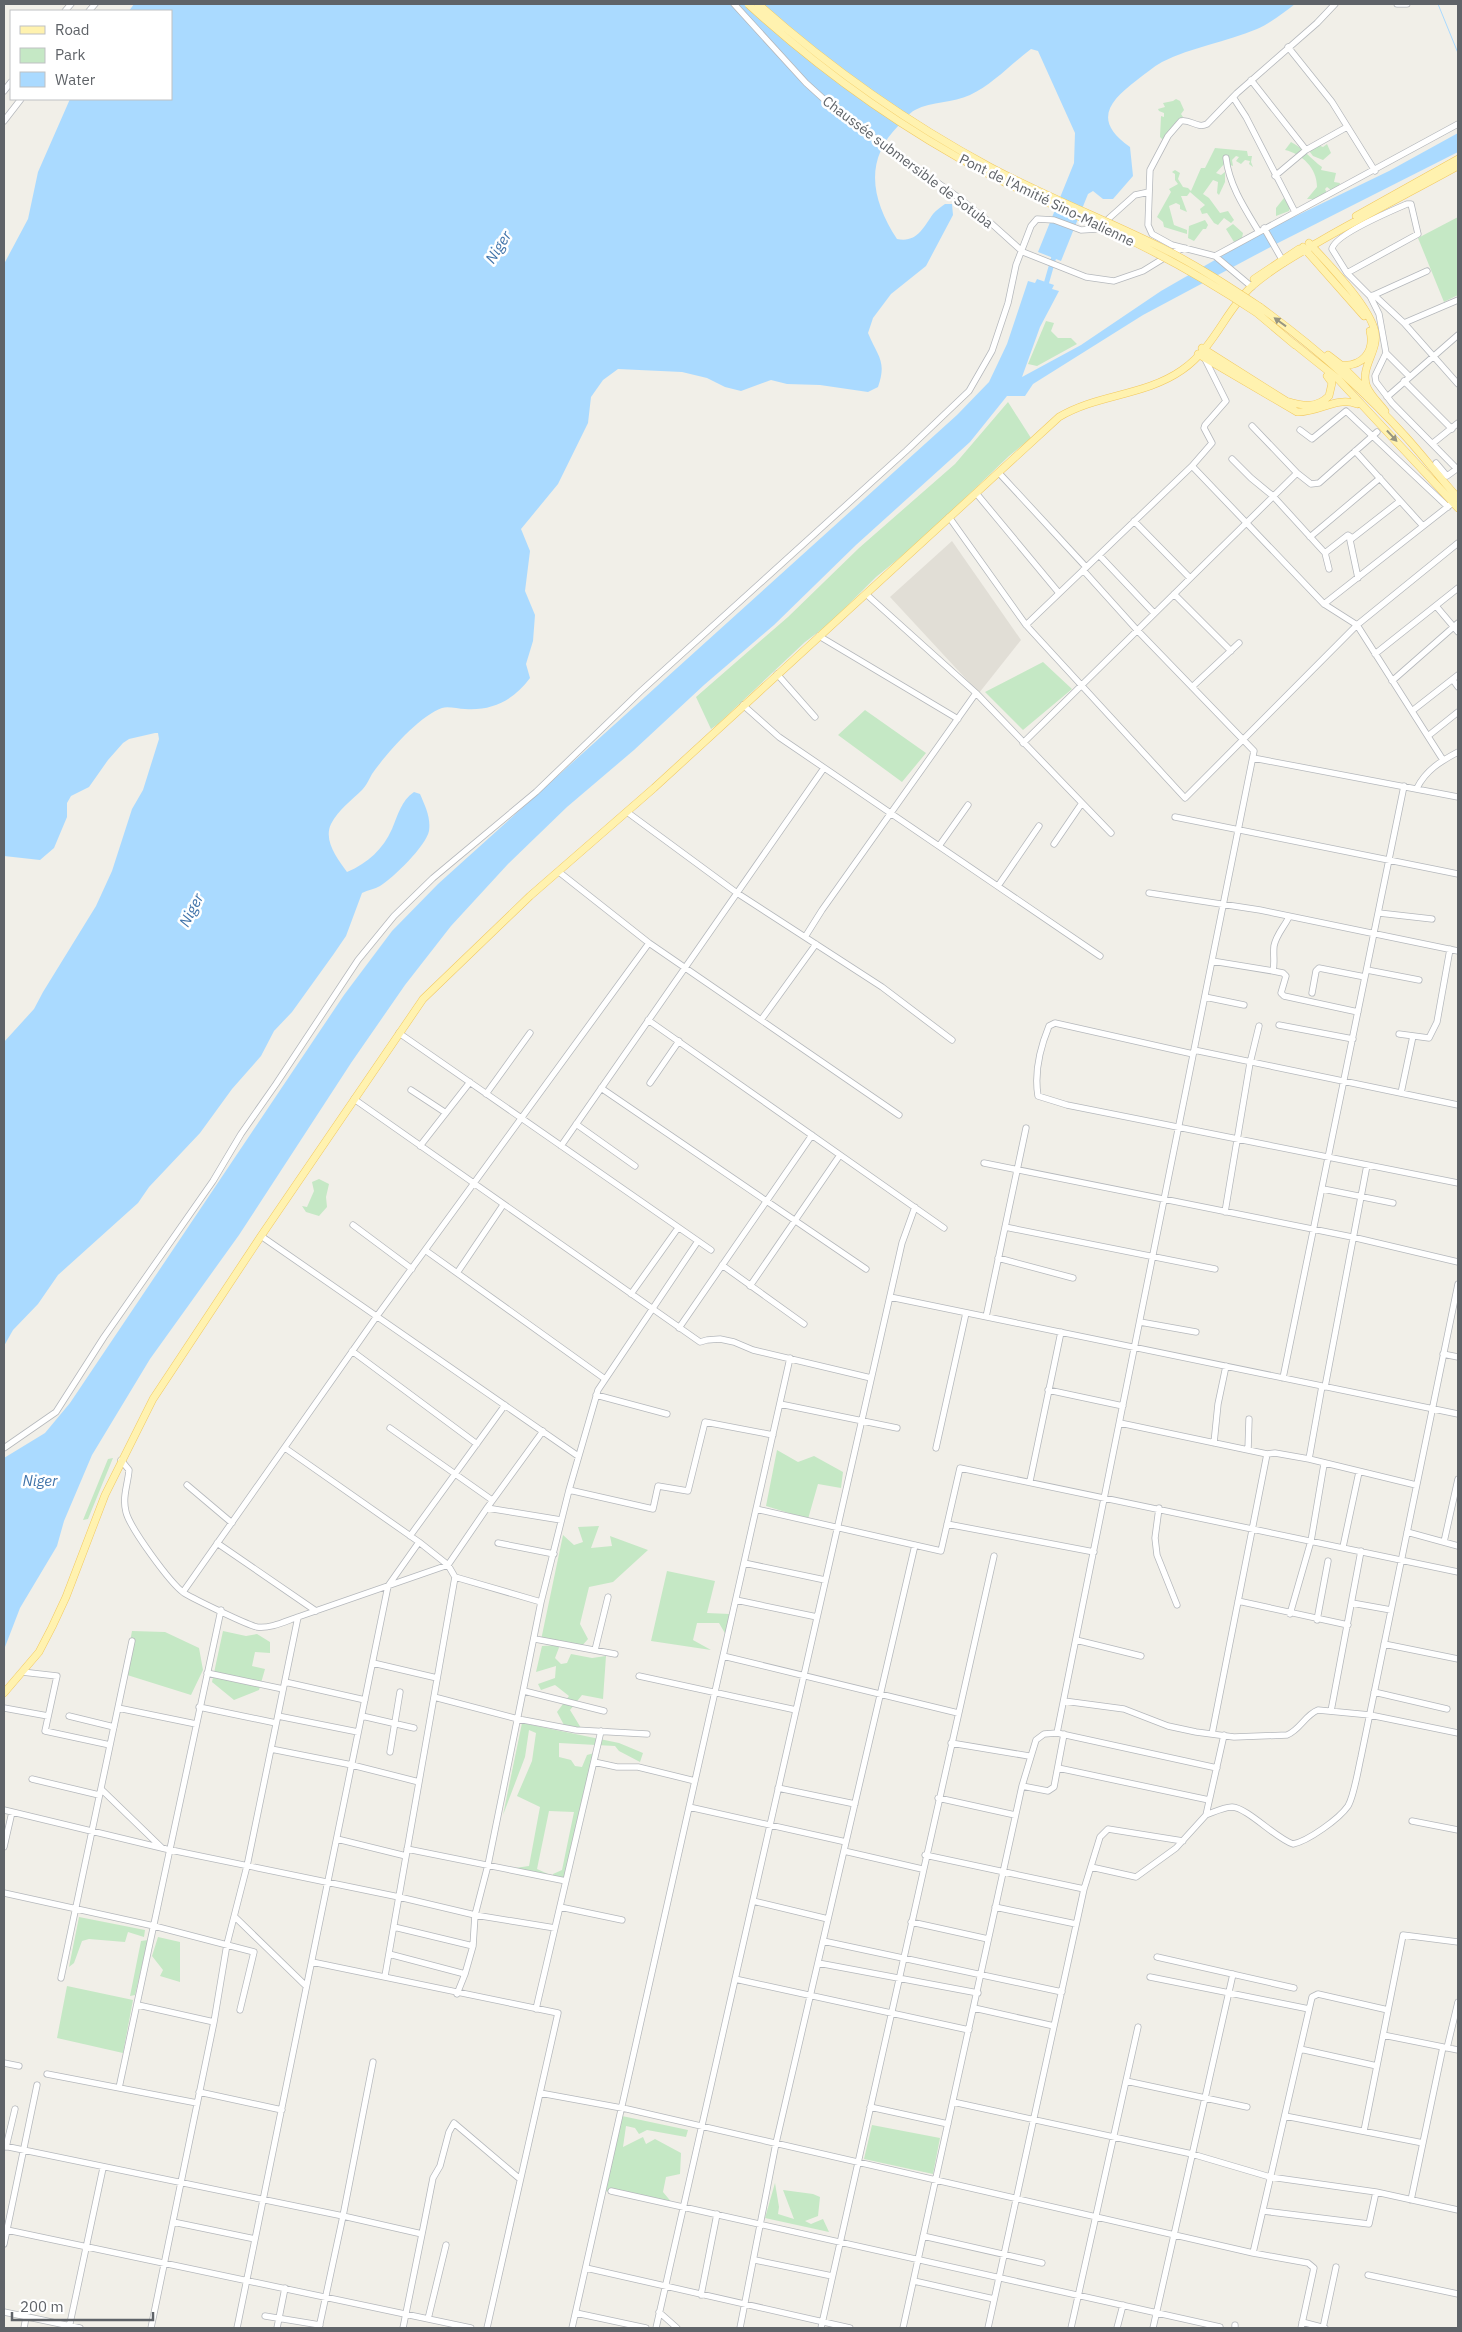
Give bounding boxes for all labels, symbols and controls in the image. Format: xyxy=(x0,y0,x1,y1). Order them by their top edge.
legend xyxy=(10,10,172,100)
text: Road xyxy=(55,20,90,39)
text: Park xyxy=(55,45,85,64)
text: Water xyxy=(55,70,96,89)
street label: Chaussée submersible de Sotuba xyxy=(819,92,997,232)
street label: Pont de l'Amitié Sino-Malienne xyxy=(957,150,1138,250)
water label: Niger xyxy=(481,227,516,267)
one-way arrow xyxy=(1274,316,1287,327)
one-way arrow xyxy=(1386,429,1398,441)
water label: Niger xyxy=(175,890,208,930)
water label: Niger xyxy=(23,1471,58,1490)
scale bar xyxy=(12,2290,154,2322)
text: 200 m xyxy=(20,2297,64,2316)

